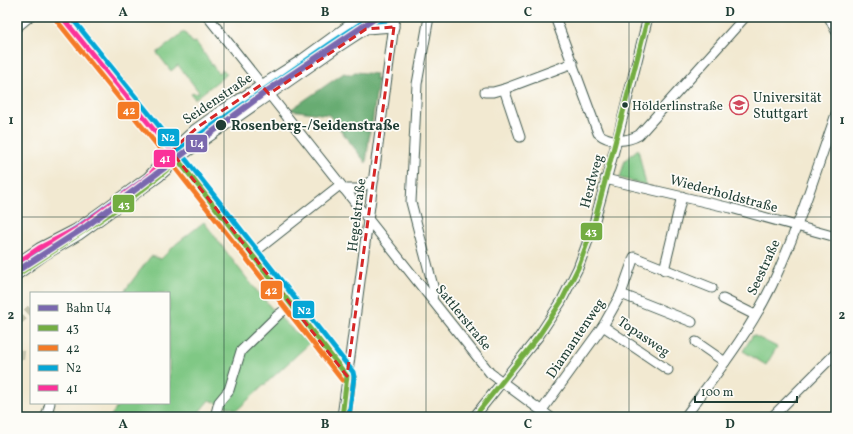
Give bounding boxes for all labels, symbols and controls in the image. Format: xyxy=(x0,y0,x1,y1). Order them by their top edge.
text: A xyxy=(118,4,128,22)
text: B xyxy=(321,4,330,22)
text: C xyxy=(524,4,532,22)
text: D xyxy=(725,4,735,22)
street label: Seidenstraße xyxy=(179,69,257,130)
place label: Universität Stuttgart xyxy=(753,89,822,124)
school or university icon: Universität Stuttgart xyxy=(728,94,750,116)
place label: Hölderlinstraße xyxy=(632,98,723,116)
marker: Hölderlinstraße xyxy=(620,100,630,110)
line badge: 42 xyxy=(117,101,140,120)
text: 42 xyxy=(123,104,135,119)
text: 1 xyxy=(8,112,14,130)
text: 1 xyxy=(839,112,845,130)
place label: Rosenberg-/Seidenstraße xyxy=(231,117,400,136)
marker: Rosenberg-/Seidenstraße xyxy=(214,118,228,132)
line badge: N2 xyxy=(157,128,180,147)
text: N2 xyxy=(161,131,175,146)
line badge: U4 xyxy=(185,134,208,153)
text: U4 xyxy=(190,137,204,152)
line badge: 41 xyxy=(153,149,176,168)
text: 41 xyxy=(159,152,171,167)
street label: Herdweg xyxy=(576,152,609,211)
street label: Wiederholdstraße xyxy=(667,171,780,218)
street label: Hegelstraße xyxy=(344,177,371,253)
line badge: 43 xyxy=(112,194,135,213)
text: 43 xyxy=(118,198,130,213)
line badge: 43 xyxy=(580,222,603,241)
text: 43 xyxy=(585,225,597,240)
street label: Seestraße xyxy=(743,236,786,299)
line badge: 42 xyxy=(260,280,283,300)
street label: Sattlerstraße xyxy=(430,281,495,355)
text: 42 xyxy=(265,284,277,299)
legend xyxy=(30,292,170,404)
street label: Diamantenweg xyxy=(542,295,610,383)
line badge: N2 xyxy=(292,300,315,319)
text: Bahn U4 xyxy=(66,301,111,317)
text: N2 xyxy=(297,304,311,319)
text: 2 xyxy=(8,307,15,325)
text: 2 xyxy=(839,307,846,325)
street label: Topasweg xyxy=(613,313,673,362)
text: 43 xyxy=(66,321,79,337)
text: 42 xyxy=(66,341,80,357)
text: N2 xyxy=(66,361,81,377)
scale bar xyxy=(695,378,797,404)
text: 41 xyxy=(66,381,78,397)
text: 100 m xyxy=(701,385,734,401)
text: A xyxy=(118,416,128,434)
text: B xyxy=(321,416,330,434)
text: C xyxy=(524,416,532,434)
text: D xyxy=(725,416,735,434)

